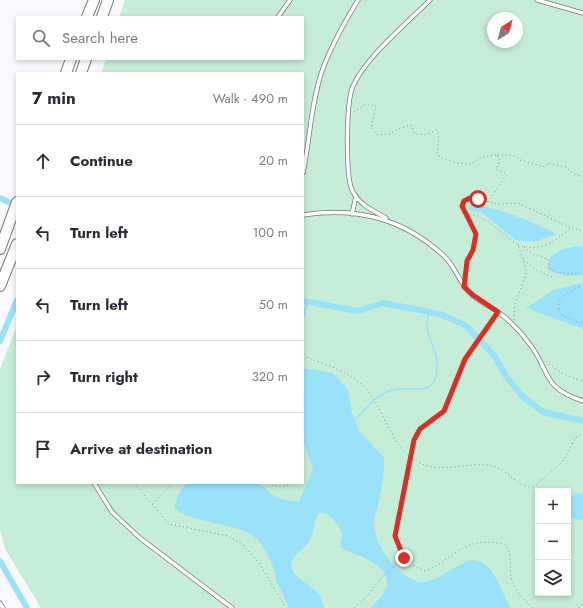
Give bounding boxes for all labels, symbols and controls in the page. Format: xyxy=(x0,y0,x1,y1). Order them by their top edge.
north arrow xyxy=(487,12,523,48)
search box xyxy=(16,16,304,60)
icon: search xyxy=(30,27,52,49)
text: Search here xyxy=(62,27,138,49)
text: 7 min xyxy=(32,86,76,110)
text: Walk · 490 m xyxy=(213,89,288,108)
icon: ahead xyxy=(32,150,54,172)
text: Continue xyxy=(70,150,133,172)
text: 20 m xyxy=(259,151,288,170)
route start xyxy=(469,190,487,208)
icon: left xyxy=(32,222,54,244)
text: Turn left xyxy=(70,222,128,244)
text: 100 m xyxy=(253,223,288,242)
icon: left xyxy=(32,294,54,316)
text: Turn left xyxy=(70,294,128,316)
text: 50 m xyxy=(259,295,288,314)
icon: right xyxy=(32,366,54,388)
text: Turn right xyxy=(70,366,138,388)
text: 320 m xyxy=(252,367,288,386)
icon: arrive xyxy=(32,438,54,460)
text: Arrive at destination xyxy=(70,438,212,460)
map controls xyxy=(535,488,571,596)
button: + xyxy=(535,488,571,524)
button: − xyxy=(535,524,571,560)
route end xyxy=(395,549,413,567)
button: layers xyxy=(535,560,571,596)

